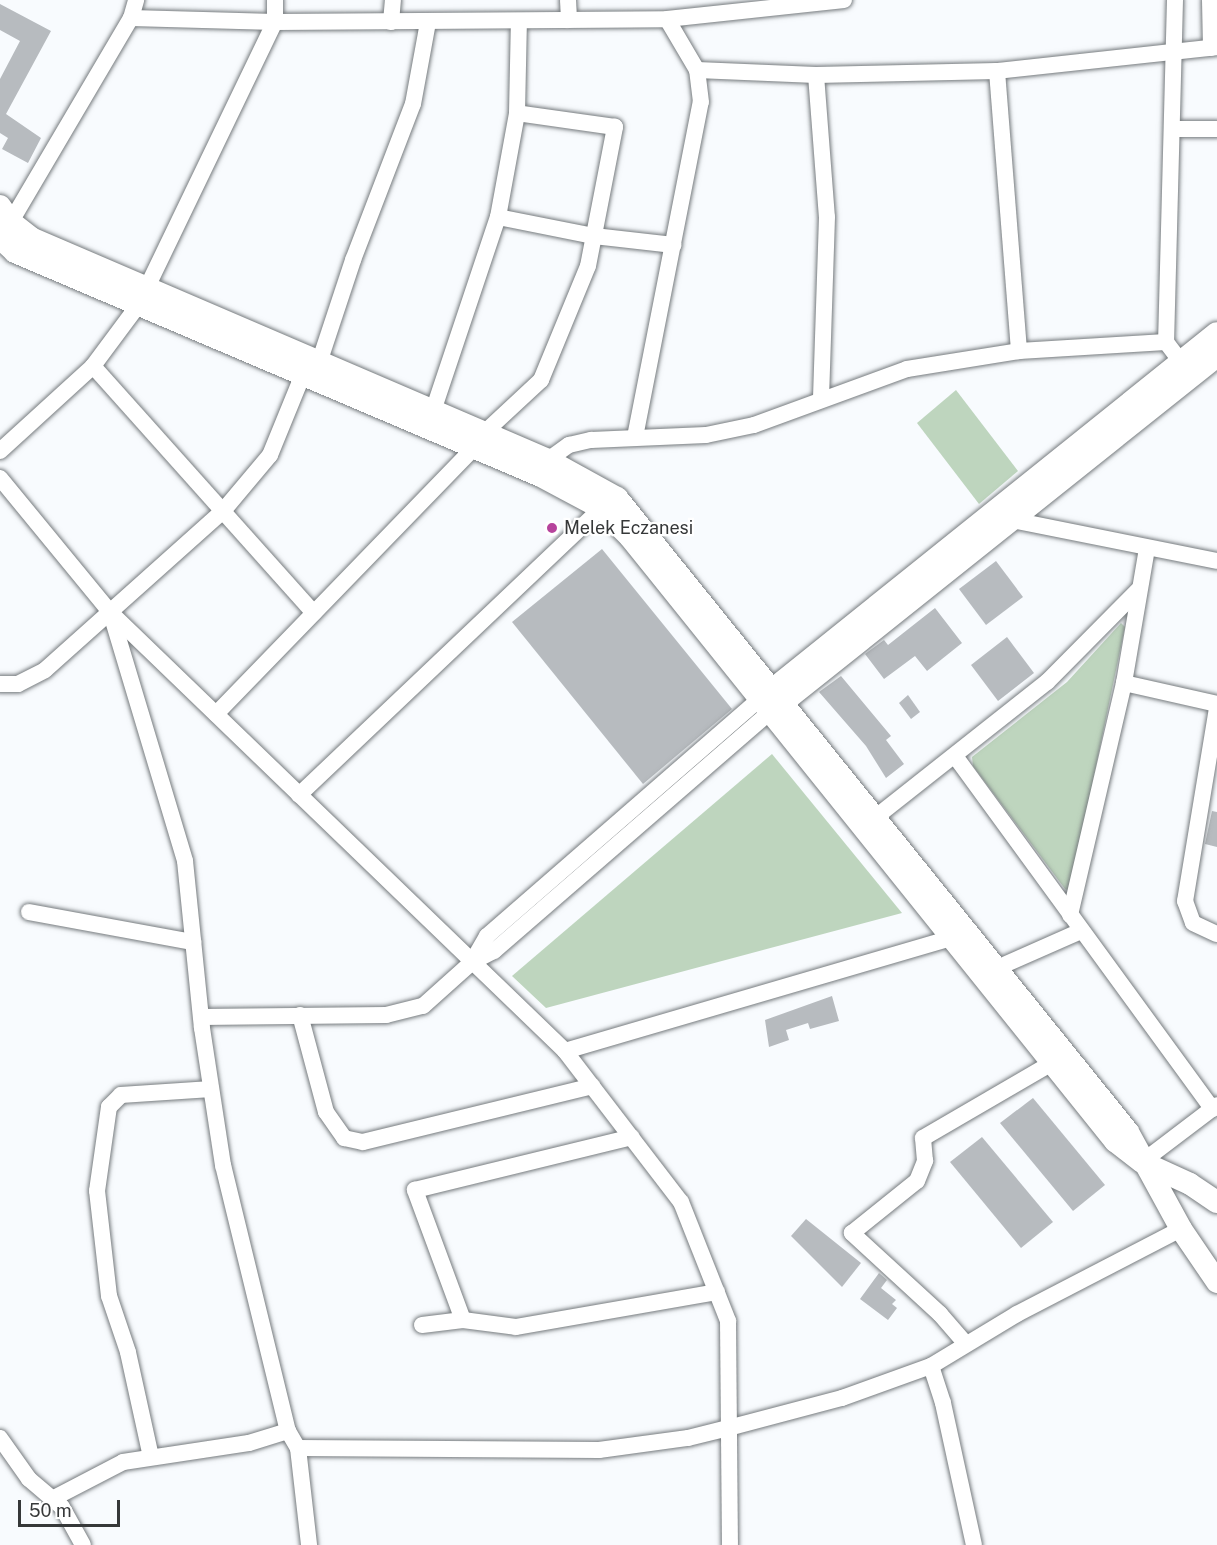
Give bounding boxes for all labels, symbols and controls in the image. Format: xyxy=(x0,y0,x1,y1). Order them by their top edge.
place label: Melek Eczanesi xyxy=(564,517,693,539)
marker: Melek Eczanesi xyxy=(545,521,559,535)
scale bar xyxy=(21,1488,123,1526)
text: 50 m xyxy=(29,1500,72,1521)

